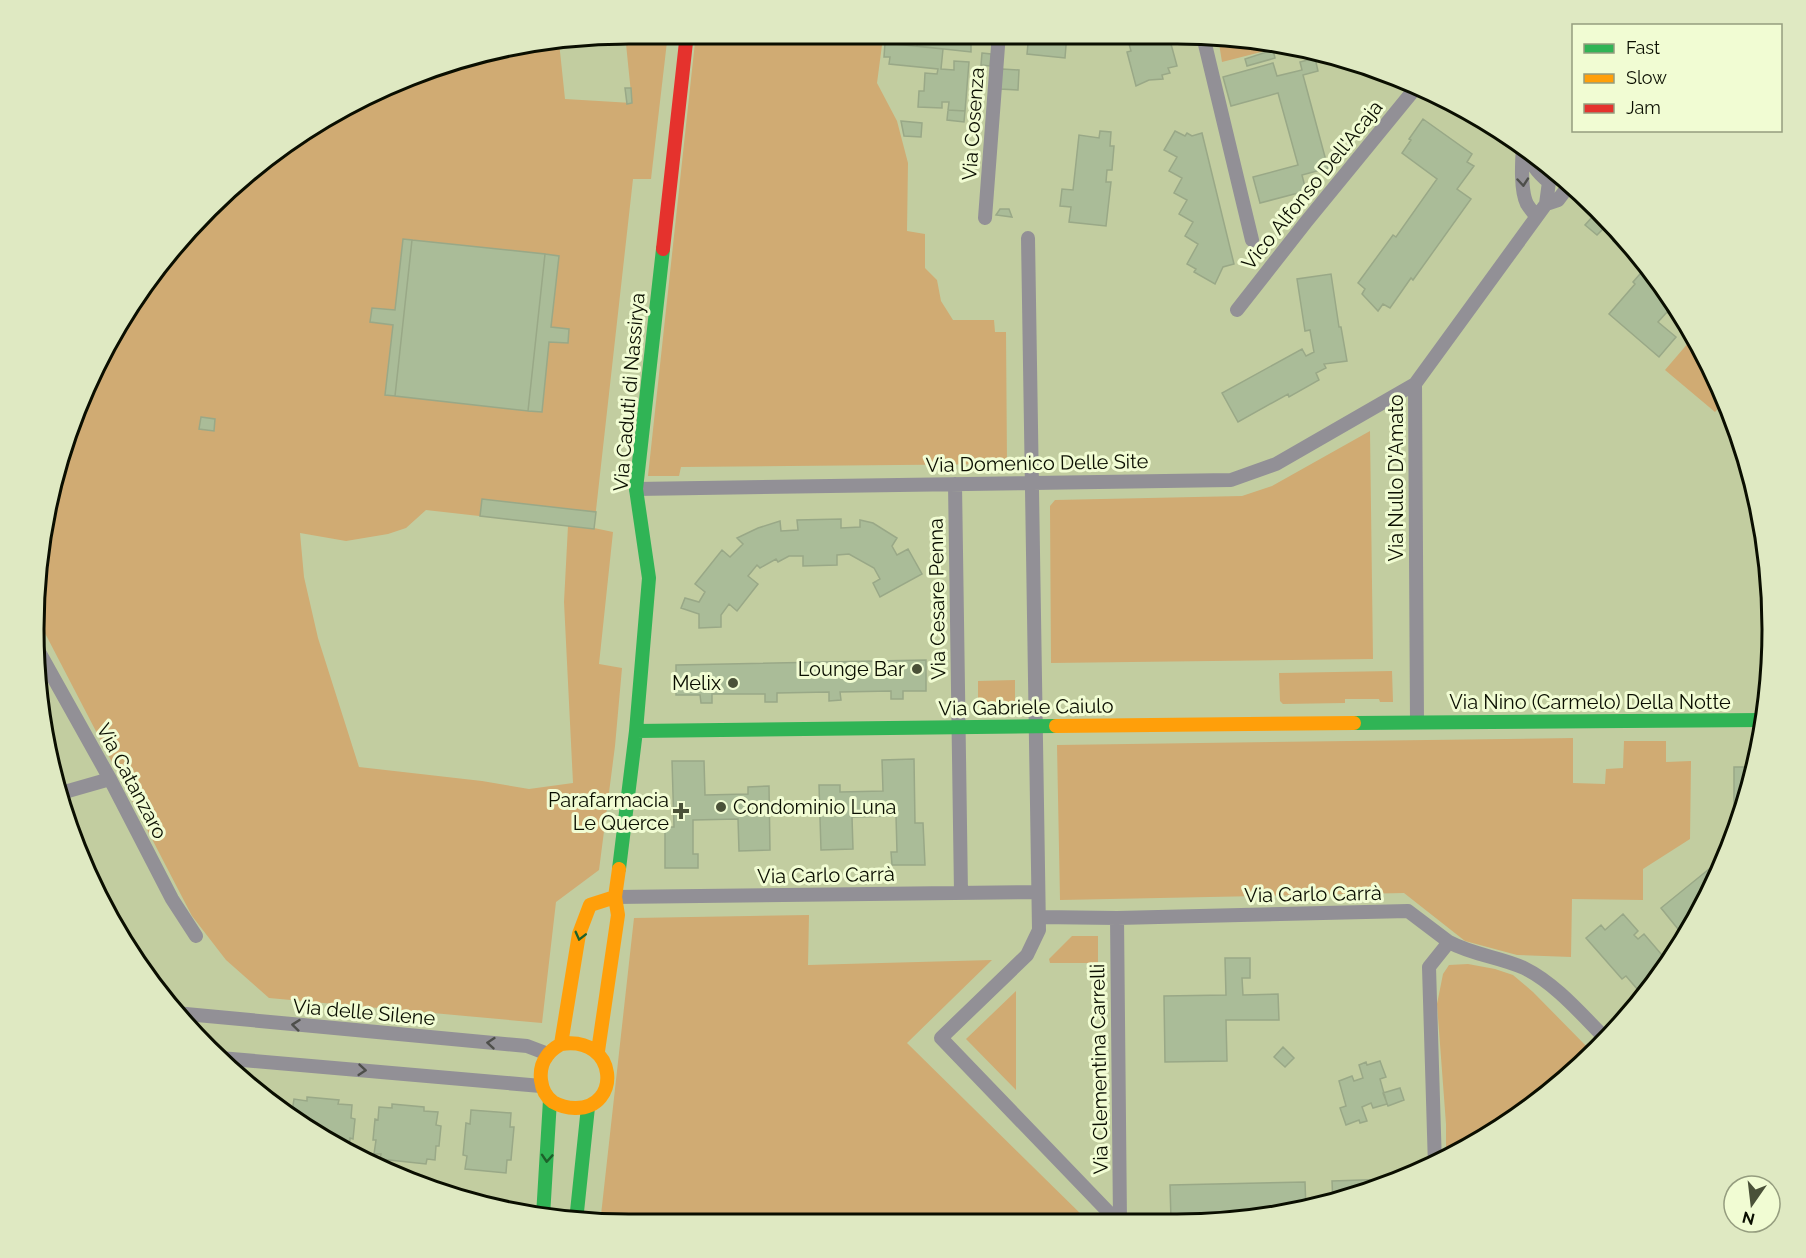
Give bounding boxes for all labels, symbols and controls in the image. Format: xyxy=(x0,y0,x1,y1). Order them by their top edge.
legend xyxy=(1572,24,1782,132)
text: Fast xyxy=(1626,37,1660,58)
street label: Via Cosenza xyxy=(957,67,989,181)
text: Slow xyxy=(1626,67,1667,88)
street label: Vico Alfonso Dell'Acaja xyxy=(1236,96,1388,274)
text: Jam xyxy=(1626,97,1661,118)
one-way arrow xyxy=(1517,178,1530,187)
street label: Via Caduti di Nassirya xyxy=(608,292,650,492)
street label: Via Nullo D'Amato xyxy=(1384,394,1408,562)
street label: Via Domenico Delle Site xyxy=(925,449,1149,477)
street label: Via Cesare Penna xyxy=(924,518,950,680)
place label: Lounge Bar xyxy=(798,657,905,681)
marker: Lounge Bar xyxy=(910,662,924,676)
place label: Melix xyxy=(672,671,721,695)
marker: Melix xyxy=(726,676,740,690)
street label: Via Nino (Carmelo) Della Notte xyxy=(1449,690,1731,714)
street label: Via Gabriele Caiulo xyxy=(938,693,1114,721)
street label: Via Catanzaro xyxy=(92,719,172,843)
place label: Parafarmacia Le Querce xyxy=(548,788,669,835)
place label: Condominio Luna xyxy=(733,795,896,819)
marker: Condominio Luna xyxy=(714,800,728,814)
marker: Parafarmacia Le Querce xyxy=(674,804,688,818)
street label: Via Carlo Carrà xyxy=(757,862,895,888)
street label: Via Carlo Carrà xyxy=(1244,881,1382,907)
one-way arrow xyxy=(574,930,587,940)
street label: Via Clementina Carrelli xyxy=(1085,964,1113,1174)
street label: Via delle Silene xyxy=(292,994,436,1030)
one-way arrow xyxy=(292,1019,301,1032)
one-way arrow xyxy=(486,1037,495,1050)
one-way arrow xyxy=(357,1063,366,1076)
one-way arrow xyxy=(541,1154,554,1163)
north arrow xyxy=(1722,1174,1782,1234)
text: N xyxy=(1740,1207,1757,1229)

